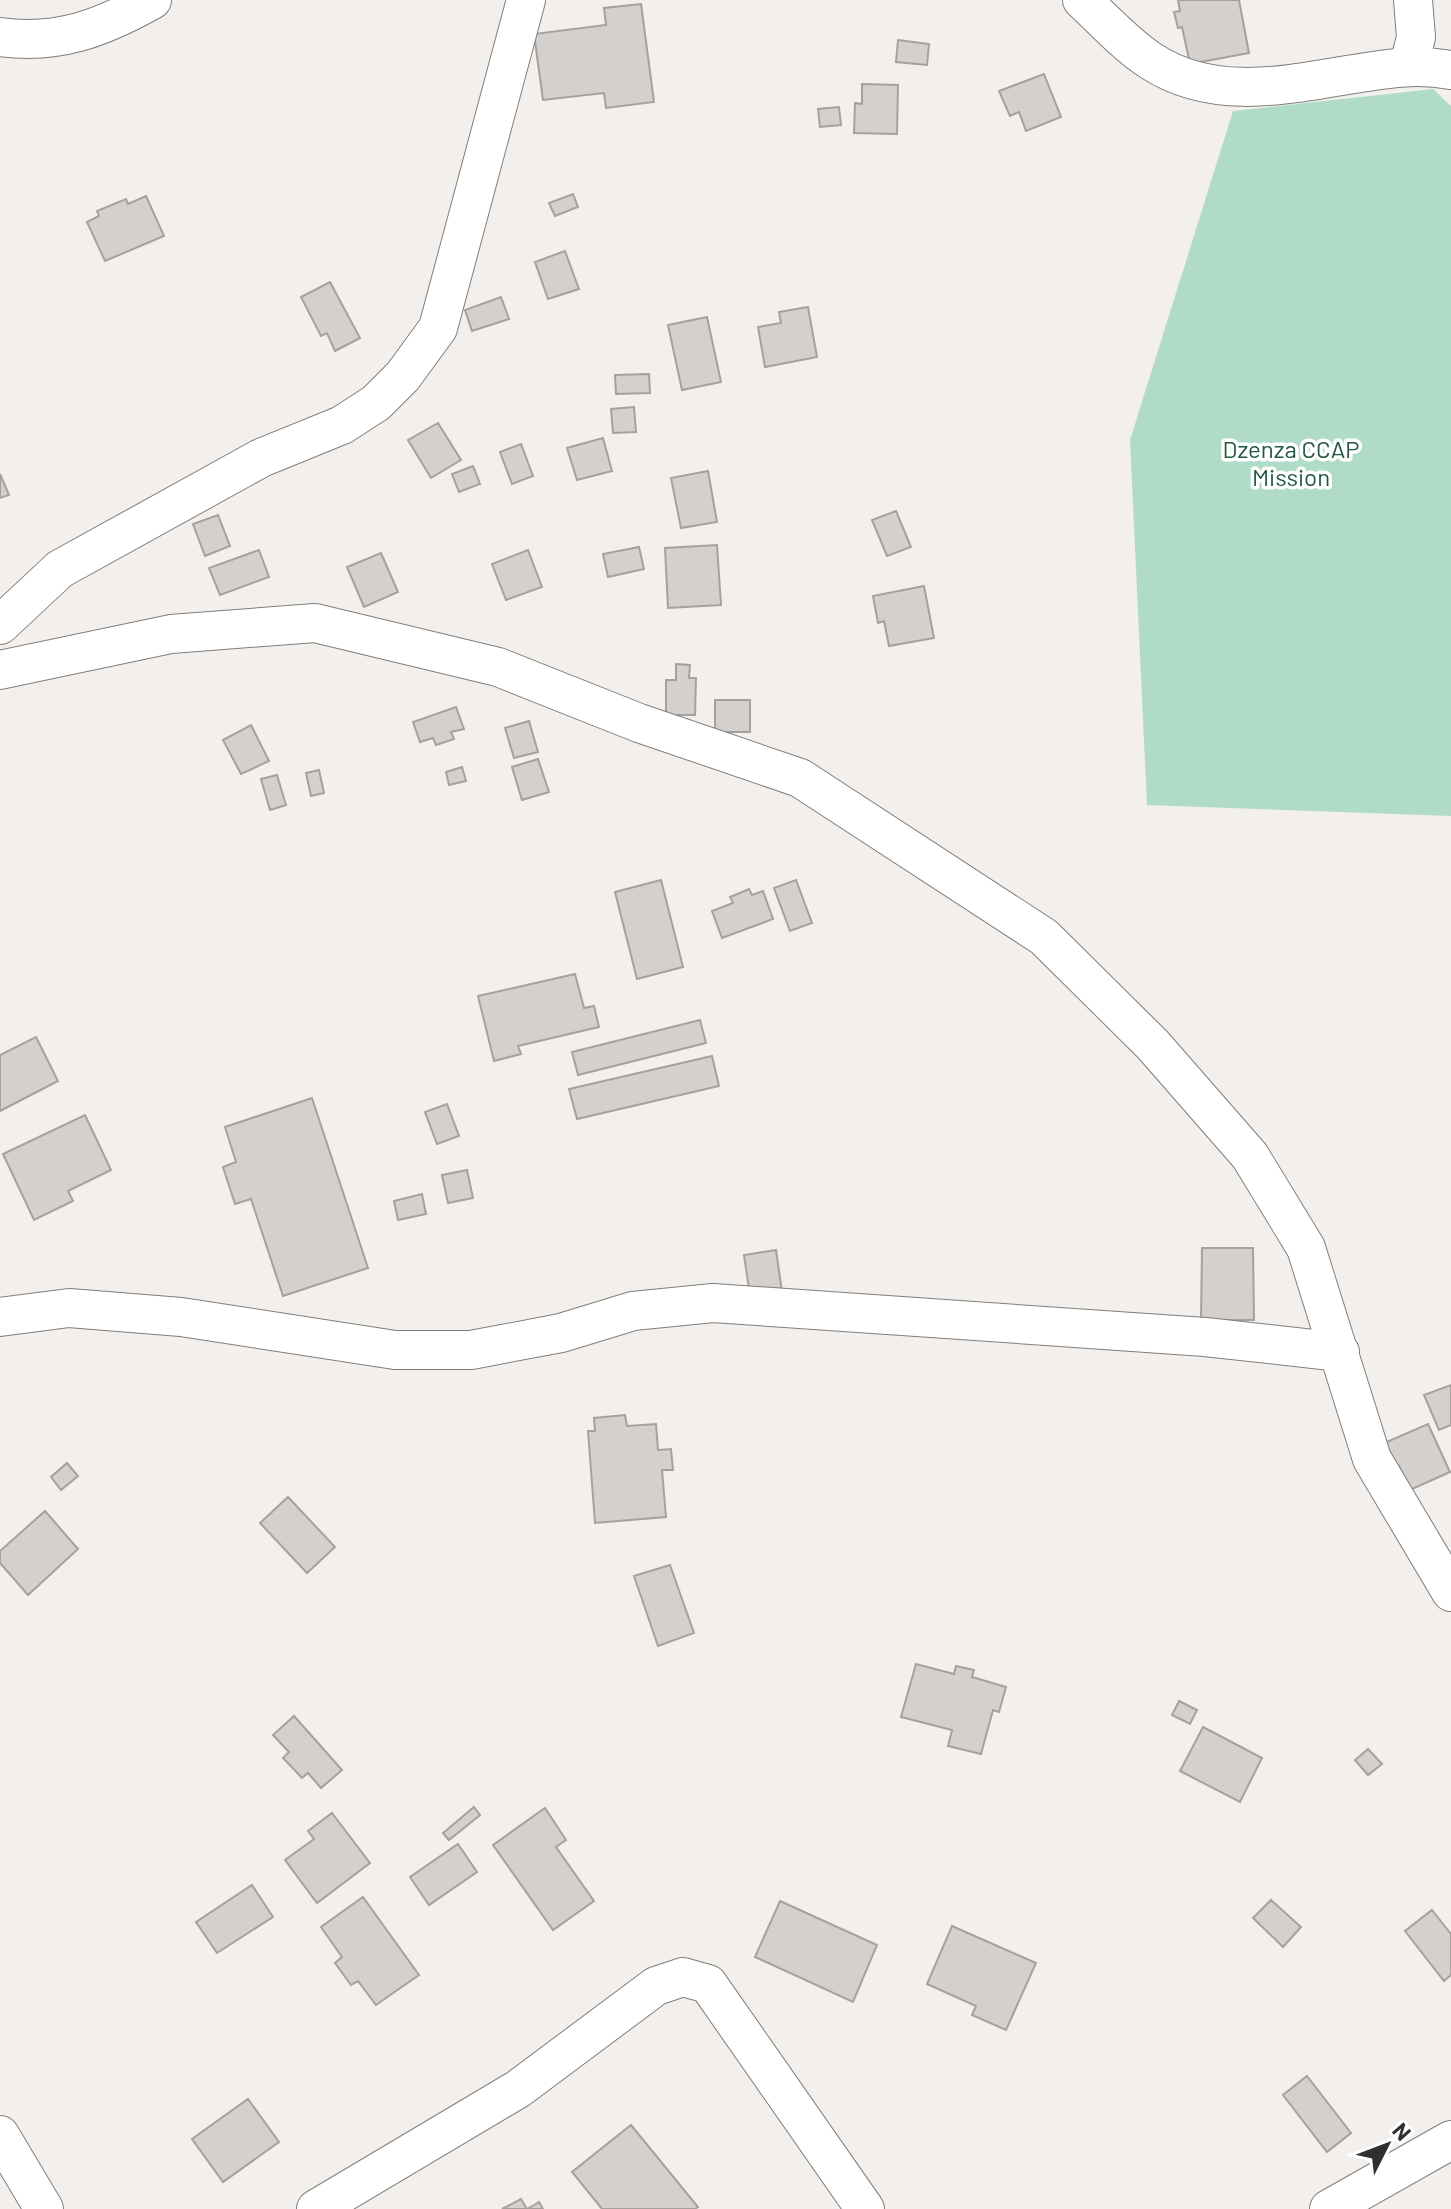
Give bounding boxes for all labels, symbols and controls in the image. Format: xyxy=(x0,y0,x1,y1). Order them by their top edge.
park label: Dzenza CCAP Mission xyxy=(1223,434,1359,491)
north arrow xyxy=(1347,2105,1427,2185)
text: N xyxy=(1388,2117,1417,2145)

